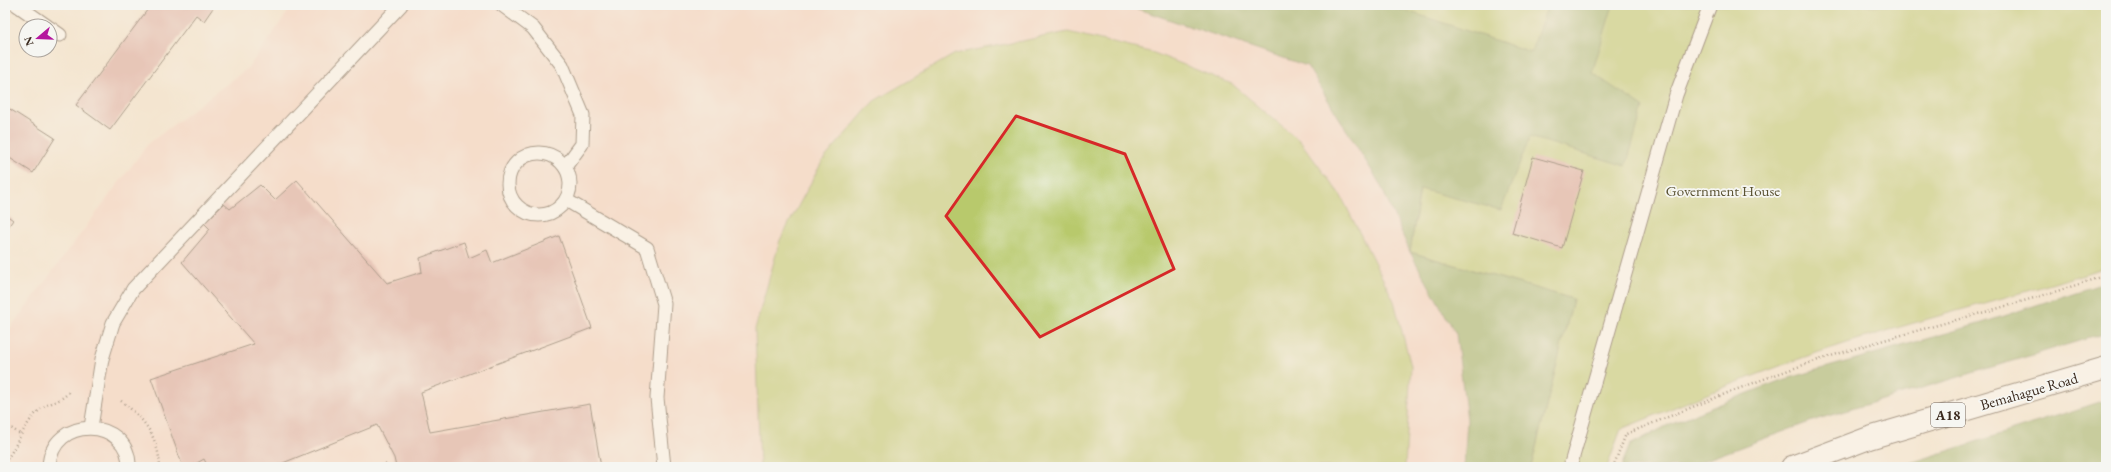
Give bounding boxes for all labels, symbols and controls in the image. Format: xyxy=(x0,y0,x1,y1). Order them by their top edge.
north arrow xyxy=(18,18,58,58)
text: N xyxy=(20,35,37,48)
park label: Government House xyxy=(1666,181,1780,200)
street label: Bemahague Road xyxy=(1978,368,2080,414)
road number: A18 xyxy=(1931,403,1965,427)

